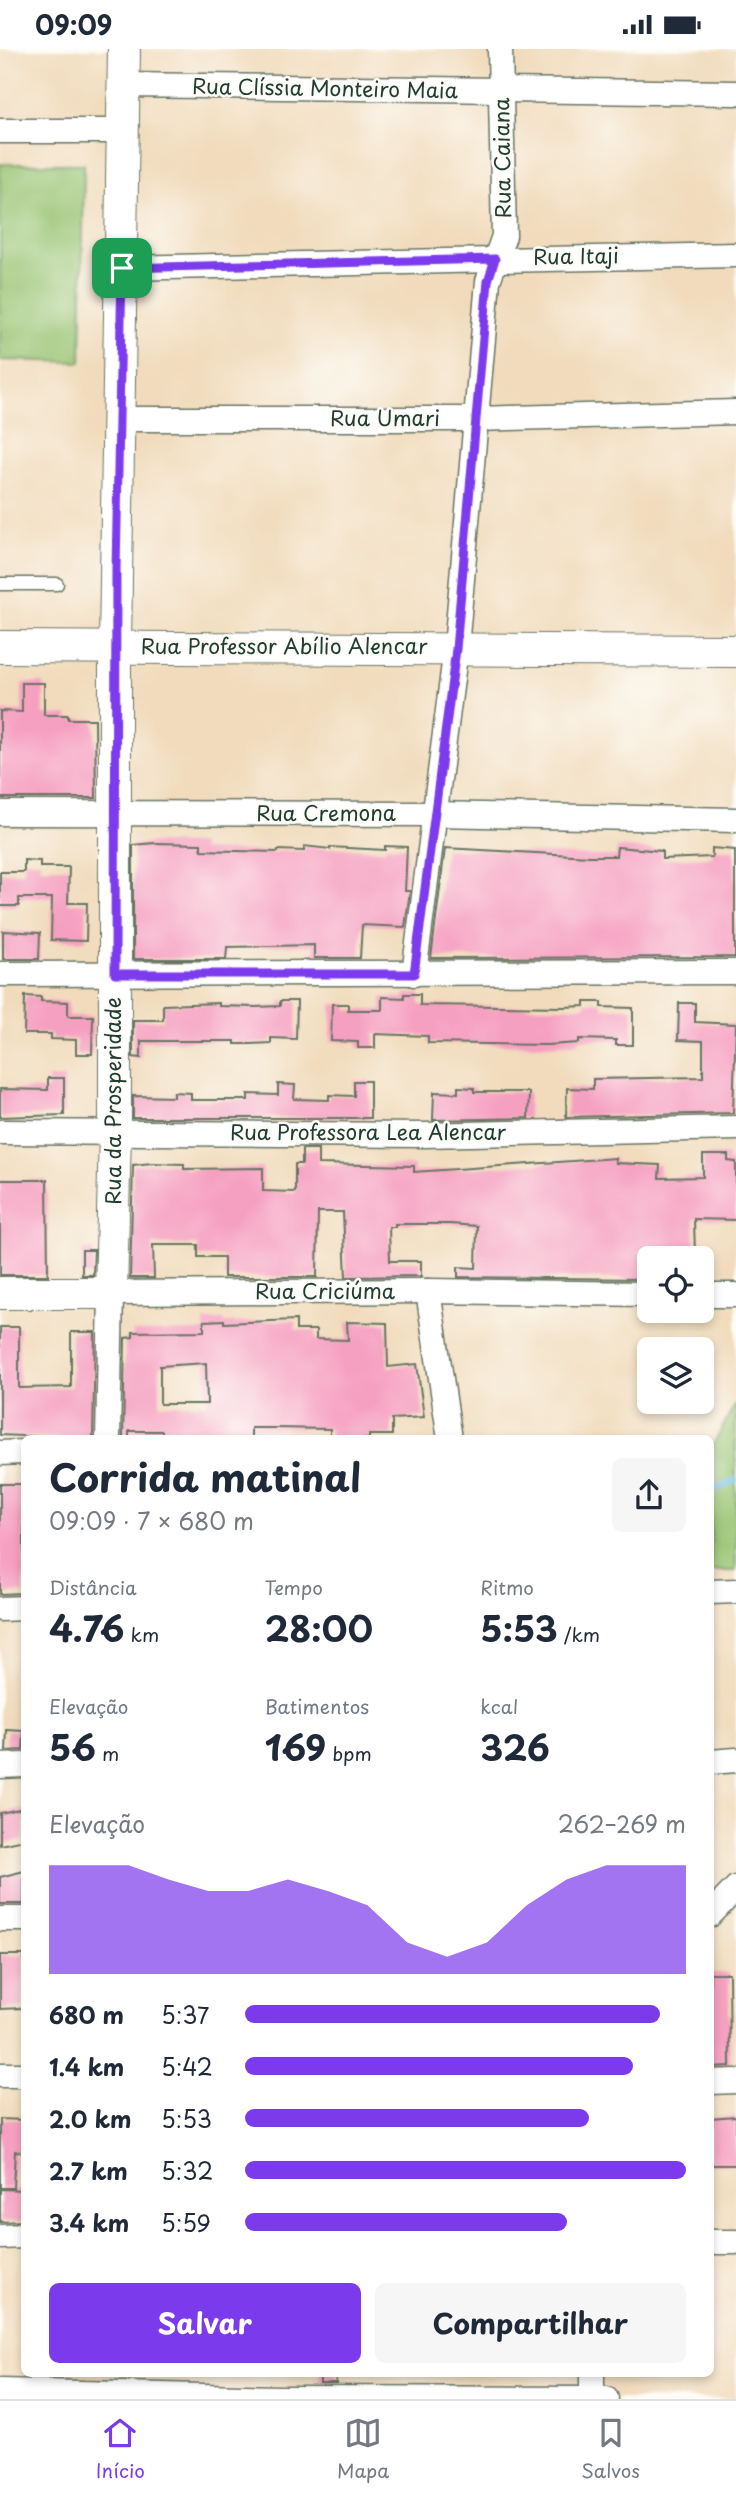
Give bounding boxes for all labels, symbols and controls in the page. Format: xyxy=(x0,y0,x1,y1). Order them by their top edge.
text: 09:09 xyxy=(35,5,112,44)
street label: Rua Clíssia Monteiro Maia xyxy=(192,69,459,105)
street label: Rua Caiana xyxy=(484,97,518,219)
pin xyxy=(92,238,152,298)
street label: Rua Itaji xyxy=(533,238,619,272)
icon: arrive xyxy=(103,249,141,287)
street label: Rua Umari xyxy=(330,401,440,433)
street label: Rua Professor Abílio Alencar xyxy=(141,629,428,661)
street label: Rua Cremona xyxy=(256,796,396,828)
street label: Rua da Prosperidade xyxy=(96,997,128,1205)
street label: Rua Professora Lea Alencar xyxy=(230,1115,506,1147)
map controls xyxy=(637,1246,714,1414)
button: locate xyxy=(637,1246,714,1323)
street label: Rua Criciúma xyxy=(255,1274,396,1306)
button: layers xyxy=(637,1337,714,1414)
text: Corrida matinal xyxy=(49,1448,361,1505)
button: share xyxy=(612,1458,686,1532)
text: 09:09 · 7 × 680 m xyxy=(49,1503,254,1538)
text: Distância xyxy=(49,1573,137,1601)
text: Tempo xyxy=(265,1573,323,1601)
text: Ritmo xyxy=(480,1573,534,1601)
text: 4.76 xyxy=(49,1601,124,1654)
text: 28:00 xyxy=(265,1601,373,1654)
text: 5:53 xyxy=(480,1601,558,1654)
text: km xyxy=(124,1620,159,1648)
text: /km xyxy=(558,1620,600,1648)
text: Elevação xyxy=(49,1692,128,1720)
text: Batimentos xyxy=(265,1692,369,1720)
text: kcal xyxy=(480,1692,518,1720)
text: 56 xyxy=(49,1720,96,1773)
text: 169 xyxy=(265,1720,326,1773)
text: 326 xyxy=(480,1720,550,1773)
text: m xyxy=(96,1739,119,1767)
text: bpm xyxy=(326,1739,372,1767)
text: Elevação xyxy=(49,1806,145,1841)
text: 262–269 m xyxy=(558,1806,686,1841)
text: 680 m xyxy=(49,1997,124,2032)
text: 5:37 xyxy=(161,1997,209,2032)
text: 1.4 km xyxy=(49,2049,124,2084)
text: 5:42 xyxy=(161,2049,213,2084)
text: 2.0 km xyxy=(49,2101,131,2136)
text: 5:53 xyxy=(161,2101,212,2136)
text: 2.7 km xyxy=(49,2153,128,2188)
text: 5:32 xyxy=(161,2153,213,2188)
text: 3.4 km xyxy=(49,2205,129,2240)
text: 5:59 xyxy=(161,2205,211,2240)
button: Salvar xyxy=(49,2283,361,2363)
button: Compartilhar xyxy=(375,2283,686,2363)
tab: Início xyxy=(96,2414,145,2484)
tab: Mapa xyxy=(337,2414,389,2484)
tab: Salvos xyxy=(581,2414,640,2484)

